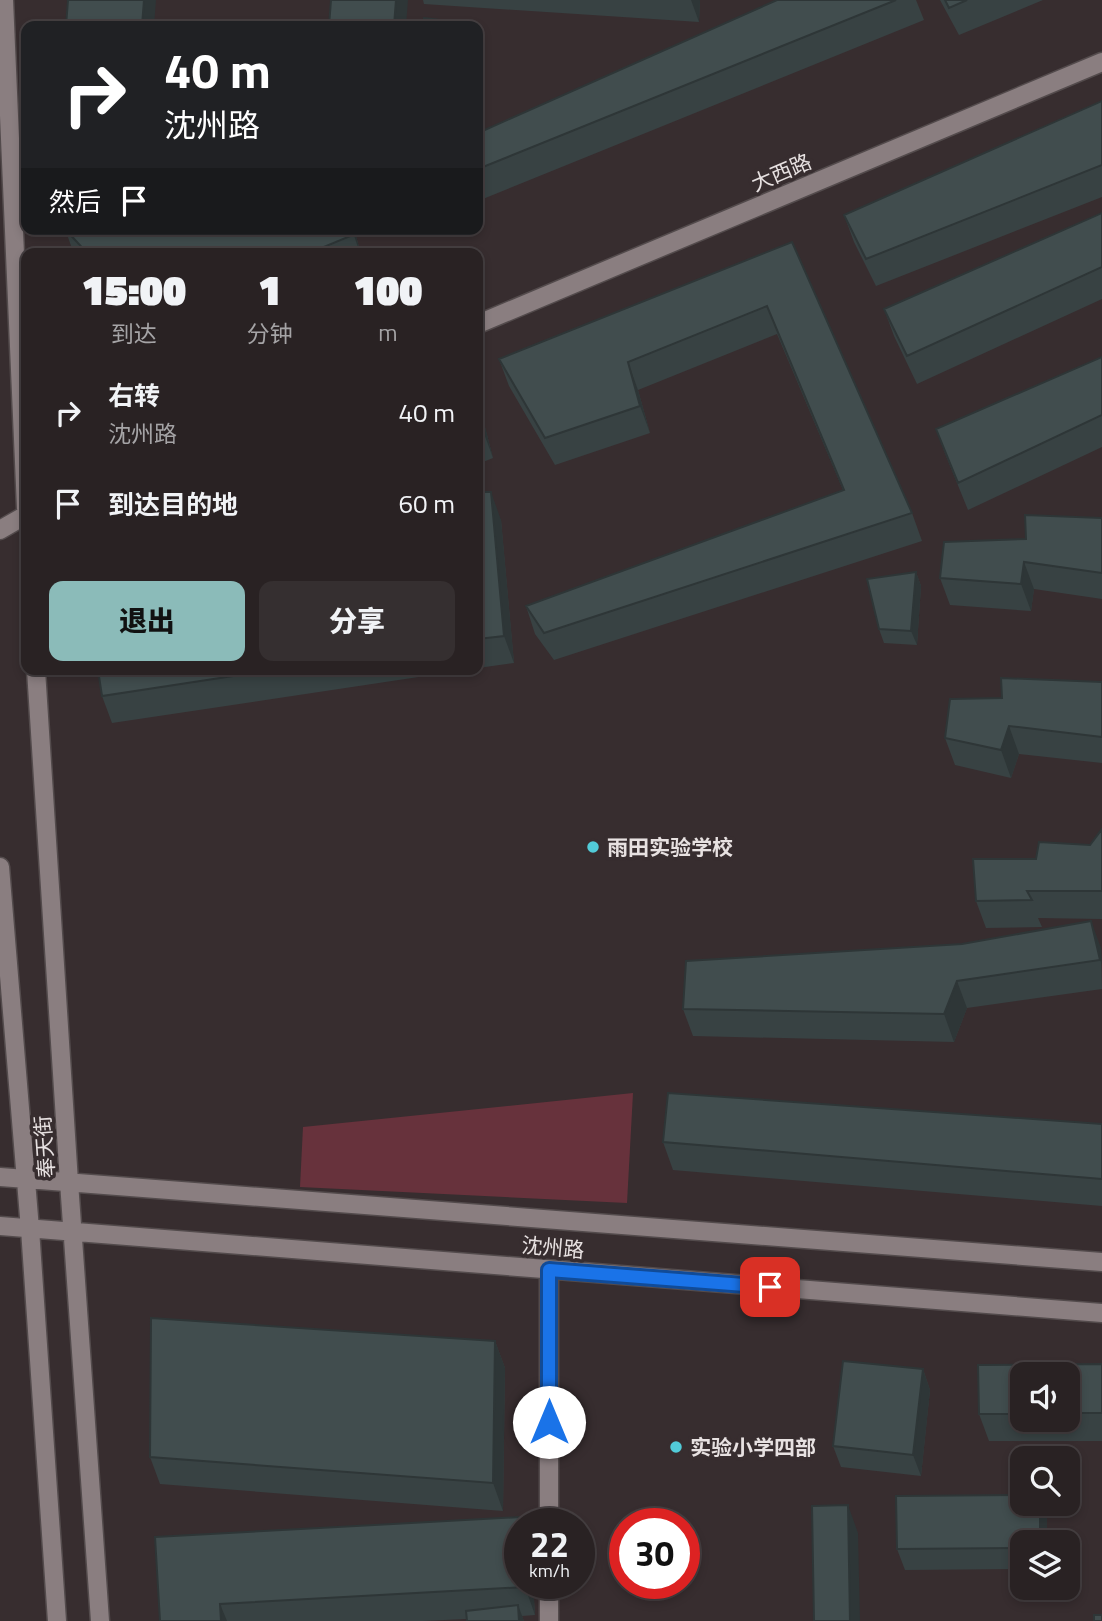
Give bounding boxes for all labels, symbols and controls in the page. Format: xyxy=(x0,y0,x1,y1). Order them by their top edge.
text: 40 m xyxy=(164,32,271,107)
icon: right xyxy=(49,49,140,140)
text: 沈州路 xyxy=(164,101,260,149)
street label: 大西路 xyxy=(746,145,816,199)
text: 然后 xyxy=(49,182,101,221)
icon: arrive xyxy=(115,182,153,220)
text: 15:00 xyxy=(82,257,186,321)
text: 1 xyxy=(258,257,281,321)
text: 100 xyxy=(353,257,422,321)
text: m xyxy=(378,315,397,350)
text: 到达 xyxy=(111,316,157,351)
text: 分钟 xyxy=(247,316,293,351)
text: 右转 xyxy=(108,376,160,415)
text: 40 m xyxy=(398,393,455,432)
icon: right xyxy=(49,394,87,432)
text: 沈州路 xyxy=(108,416,177,451)
text: 60 m xyxy=(398,484,455,523)
icon: arrive xyxy=(49,485,87,523)
text: 到达目的地 xyxy=(108,485,238,524)
button: 退出 xyxy=(49,581,245,661)
button: 分享 xyxy=(259,581,455,661)
place label: 雨田实验学校 xyxy=(607,831,733,863)
marker: 雨田实验学校 xyxy=(585,839,601,855)
street label: 奉天街 xyxy=(26,1114,62,1180)
street label: 沈州路 xyxy=(520,1228,586,1266)
pin xyxy=(740,1257,800,1317)
icon: arrive xyxy=(751,1268,789,1306)
map controls xyxy=(1010,1362,1080,1600)
button: sound xyxy=(1010,1362,1080,1432)
position arrow xyxy=(512,1385,586,1459)
place label: 实验小学四部 xyxy=(690,1431,816,1463)
marker: 实验小学四部 xyxy=(668,1439,684,1455)
button: search xyxy=(1010,1446,1080,1516)
speed limit sign: 30 xyxy=(609,1508,700,1599)
text: 22 xyxy=(530,1517,569,1571)
button: layers xyxy=(1010,1530,1080,1600)
text: km/h xyxy=(529,1557,570,1584)

